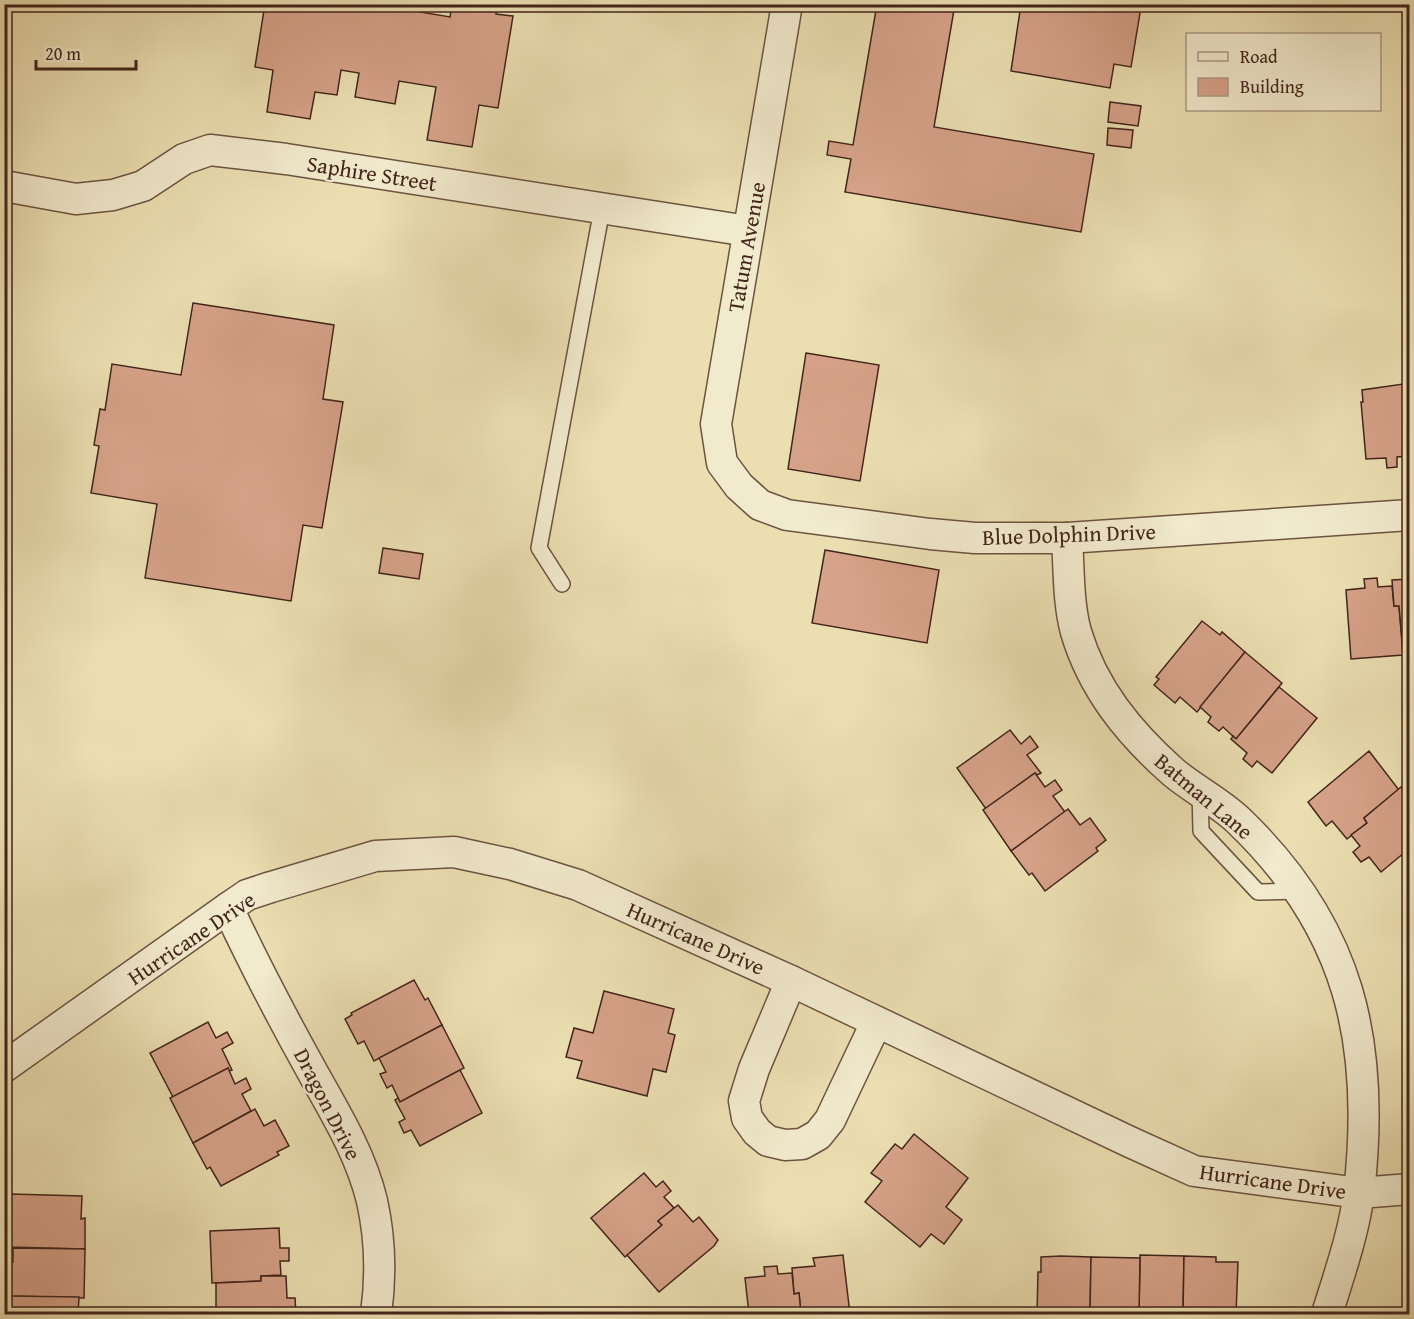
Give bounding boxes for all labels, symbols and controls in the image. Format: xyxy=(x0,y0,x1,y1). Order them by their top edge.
scale bar xyxy=(36,33,136,71)
legend xyxy=(1186,33,1381,111)
text: 20 m xyxy=(45,40,81,67)
text: Road xyxy=(1240,43,1278,70)
text: Building xyxy=(1240,73,1304,100)
street label: Saphire Street xyxy=(305,147,439,199)
street label: Tatum Avenue xyxy=(719,179,773,315)
street label: Blue Dolphin Drive xyxy=(982,515,1156,553)
street label: Batman Lane xyxy=(1148,745,1260,847)
street label: Hurricane Drive xyxy=(121,883,261,993)
street label: Hurricane Drive xyxy=(622,893,770,983)
street label: Dragon Drive xyxy=(286,1043,370,1165)
street label: Hurricane Drive xyxy=(1198,1155,1348,1207)

